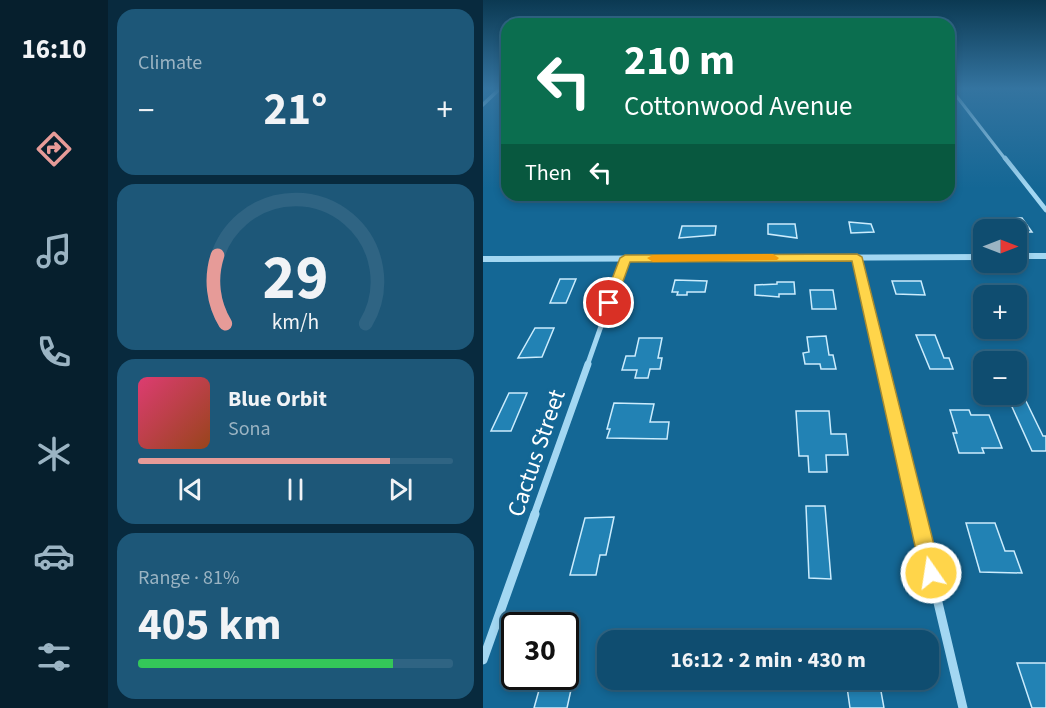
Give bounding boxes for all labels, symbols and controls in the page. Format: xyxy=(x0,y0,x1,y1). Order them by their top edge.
text: 16:10 xyxy=(21,30,87,69)
text: 210 m xyxy=(624,31,735,91)
icon: left xyxy=(525,42,603,120)
text: Climate xyxy=(138,49,202,77)
text: 21° xyxy=(264,78,327,142)
text: − xyxy=(138,87,154,134)
text: + xyxy=(437,87,453,134)
text: Cottonwood Avenue xyxy=(624,87,853,126)
icon: directions xyxy=(33,128,75,170)
icon: left xyxy=(584,156,617,189)
text: Then xyxy=(525,157,572,189)
north arrow xyxy=(973,219,1027,273)
map controls xyxy=(973,219,1027,405)
icon: music xyxy=(33,230,75,272)
text: 29 xyxy=(263,234,328,323)
pin xyxy=(583,277,634,328)
button: + xyxy=(973,285,1027,339)
icon: arrive xyxy=(592,286,625,319)
text: km/h xyxy=(272,307,319,338)
icon: phone xyxy=(33,331,75,373)
button: − xyxy=(973,351,1027,405)
text: Blue Orbit xyxy=(228,383,327,415)
street label: Cactus Street xyxy=(498,385,575,522)
text: Sona xyxy=(228,415,271,443)
icon: climate xyxy=(33,433,75,475)
icon: previous xyxy=(174,473,207,506)
icon: pause xyxy=(279,473,312,506)
icon: next xyxy=(384,473,417,506)
icon: car xyxy=(33,535,75,577)
position arrow xyxy=(899,541,963,605)
text: Range · 81% xyxy=(138,564,239,592)
text: 405 km xyxy=(138,593,282,657)
speed limit sign: 30 xyxy=(501,612,579,690)
icon: filters xyxy=(33,636,75,678)
text: 16:12 · 2 min · 430 m xyxy=(670,644,866,676)

